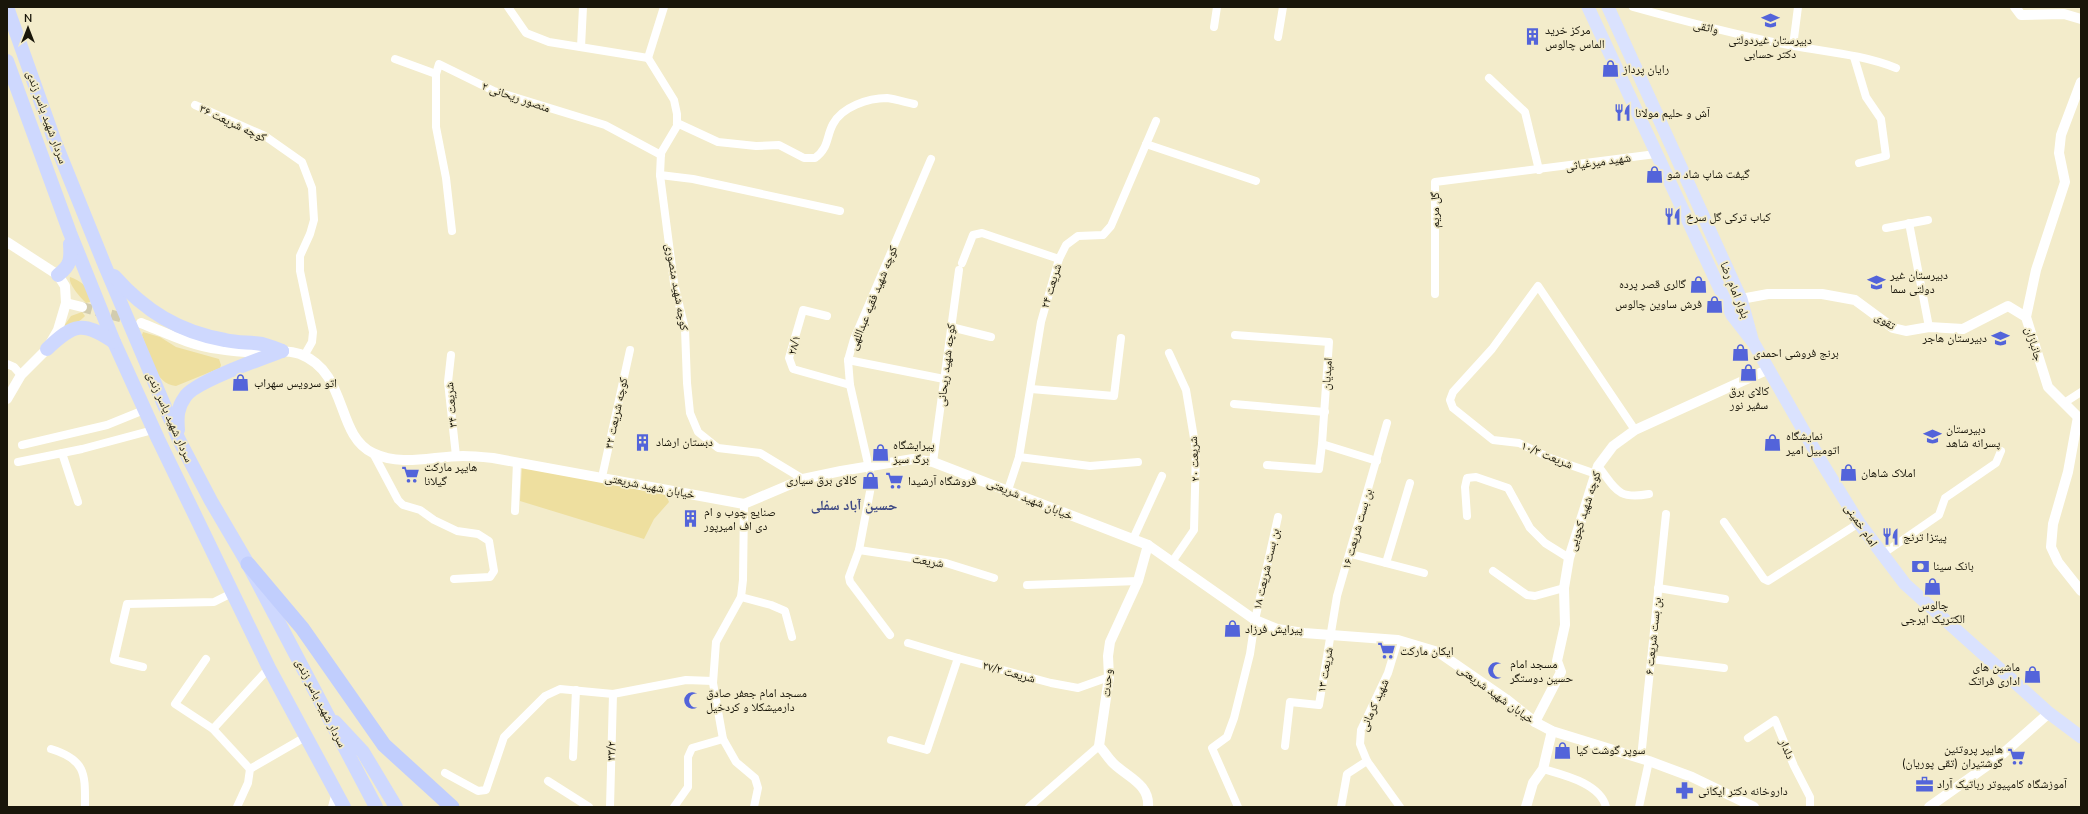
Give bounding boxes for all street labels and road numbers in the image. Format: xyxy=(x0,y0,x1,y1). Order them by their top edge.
street label: واثقی xyxy=(1692,16,1720,38)
street label: سردار شهید یاسر زندی xyxy=(23,68,71,166)
street label: منصور ریحانی ۲ xyxy=(480,78,552,116)
street label: کوچه شریعت ۳۶ xyxy=(197,100,269,146)
street label: شهید میرغیاثی xyxy=(1564,149,1632,175)
street label: گل مریم xyxy=(1427,192,1443,228)
street label: کوچه شهید منصوری xyxy=(661,242,693,332)
street label: کوچه شهید فقیه عبداللهی xyxy=(845,243,901,353)
street label: بلوار امام رضا xyxy=(1716,259,1754,321)
street label: شریعت ۲۴ xyxy=(1037,262,1065,310)
street label: تقوی xyxy=(1872,308,1899,334)
street label: کوچه شهید ریحانی xyxy=(933,323,959,407)
street label: جانبازان xyxy=(2021,325,2047,363)
street label: ۲۸/۱ xyxy=(784,334,804,356)
street label: امیدیان xyxy=(1318,357,1336,391)
street label: سردار شهید یاسر زندی xyxy=(143,369,197,465)
street label: کوچه شریعت ۳۲ xyxy=(601,376,631,450)
street label: شریعت ۳۴ xyxy=(441,382,461,428)
street label: شریعت ۲۰ xyxy=(1185,436,1203,482)
street label: شریعت ۱۰/۳ xyxy=(1519,437,1575,473)
street label: خیابان شهید شریعتی xyxy=(604,469,697,503)
street label: کوچه شهید کچویی xyxy=(1564,469,1604,553)
street label: خیابان شهید شریعتی xyxy=(985,474,1076,524)
street label: بن بست شریعت ۱۶ xyxy=(1338,487,1376,571)
street label: امام خمینی xyxy=(1841,500,1881,550)
street label: بن بست شریعت ۱۸ xyxy=(1249,527,1283,611)
street label: شریعت xyxy=(911,551,945,571)
street label: بن بست شریعت ۶ xyxy=(1641,597,1665,675)
street label: شریعت ۱۳ xyxy=(1313,646,1337,694)
street label: سردار شهید یاسر زندی xyxy=(292,656,350,750)
street label: شریعت ۲۷/۲ xyxy=(981,657,1037,687)
street label: خیابان شهید شریعتی xyxy=(1454,661,1538,728)
street label: وحدت xyxy=(1098,668,1116,698)
street label: شهید کرمانی xyxy=(1355,676,1393,734)
street label: دلدار xyxy=(1775,735,1798,762)
street label: ۳۳/۲ xyxy=(603,741,619,761)

